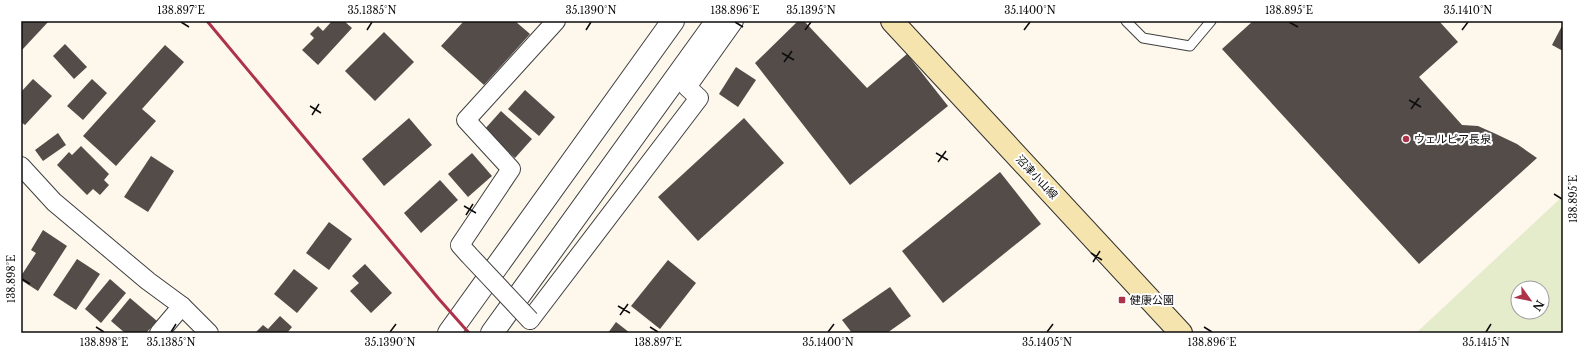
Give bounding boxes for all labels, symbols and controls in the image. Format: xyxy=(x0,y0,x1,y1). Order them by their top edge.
text: 138.897°E xyxy=(157,4,205,17)
text: 35.1385°N xyxy=(347,4,397,17)
text: 35.1390°N xyxy=(565,4,617,17)
text: 138.896°E xyxy=(711,4,759,17)
text: 35.1395°N xyxy=(786,4,836,17)
text: 35.1400°N xyxy=(1004,4,1056,17)
text: 138.895°E xyxy=(1265,4,1313,17)
text: 35.1410°N xyxy=(1444,4,1492,17)
place label: ウェルピア長泉 xyxy=(1414,132,1492,146)
marker: ウェルピア長泉 xyxy=(1401,134,1411,144)
street label: 沼津小山線 xyxy=(1013,152,1061,202)
text: 138.895°E xyxy=(1567,175,1580,223)
text: 138.898°E xyxy=(5,255,18,303)
north arrow xyxy=(1510,280,1550,320)
place label: 健康公園 xyxy=(1130,293,1174,307)
marker: 健康公園 xyxy=(1117,295,1127,305)
text: N xyxy=(1529,297,1547,314)
text: 138.898°E xyxy=(80,336,128,349)
text: 35.1385°N xyxy=(146,336,196,349)
text: 35.1390°N xyxy=(364,336,416,349)
text: 138.897°E xyxy=(634,336,682,349)
text: 35.1400°N xyxy=(802,336,854,349)
text: 35.1405°N xyxy=(1022,336,1072,349)
text: 138.896°E xyxy=(1188,336,1236,349)
text: 35.1415°N xyxy=(1462,336,1510,349)

